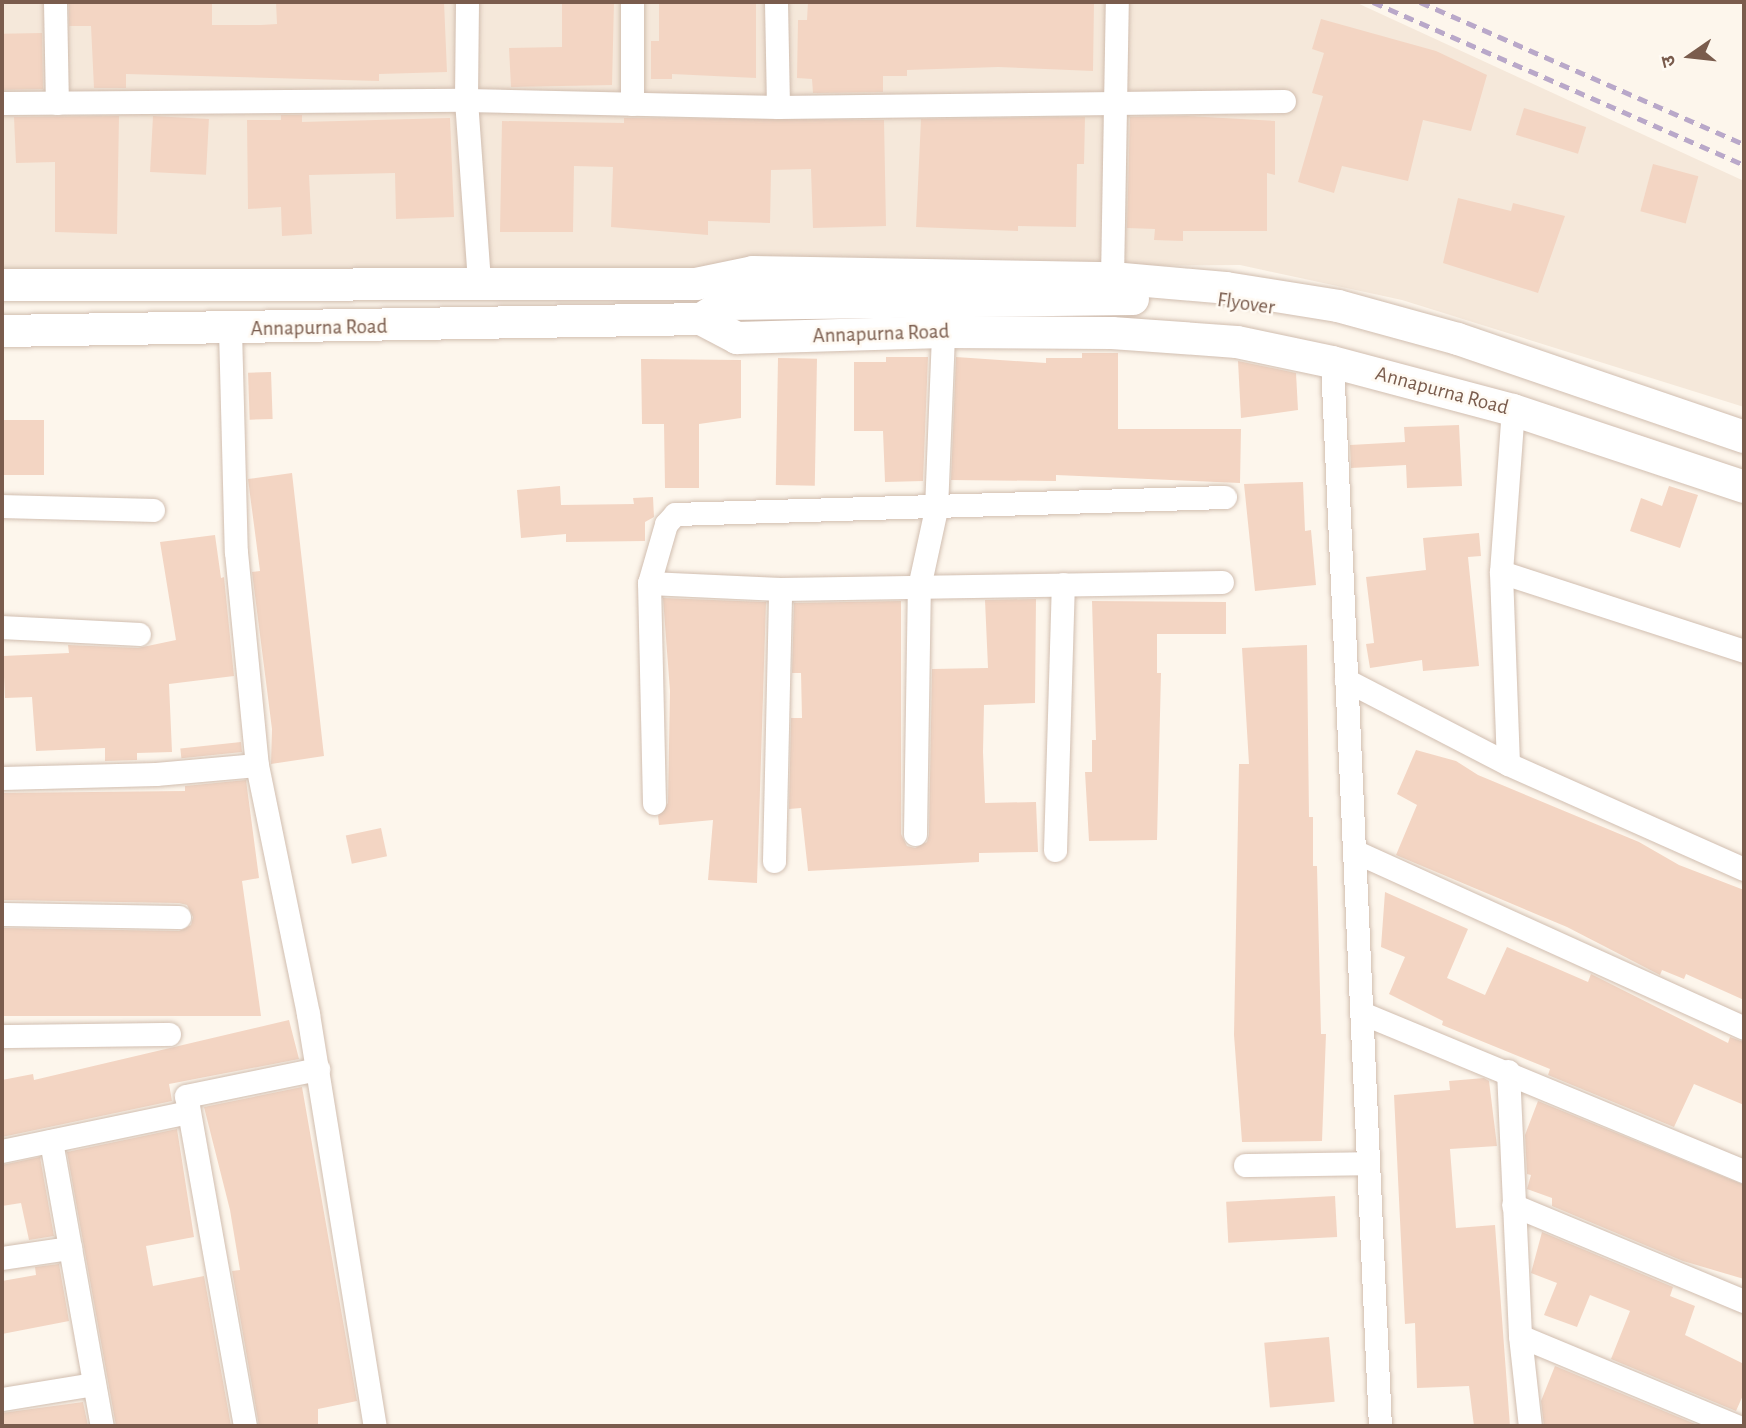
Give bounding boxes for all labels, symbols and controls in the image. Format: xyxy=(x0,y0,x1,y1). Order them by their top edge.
north arrow xyxy=(1655,21,1725,91)
text: उ xyxy=(1659,54,1680,69)
street label: Flyover xyxy=(1216,287,1276,321)
street label: Annapurna Road xyxy=(250,314,388,342)
street label: Annapurna Road xyxy=(812,319,950,349)
street label: Annapurna Road xyxy=(1373,361,1511,421)

